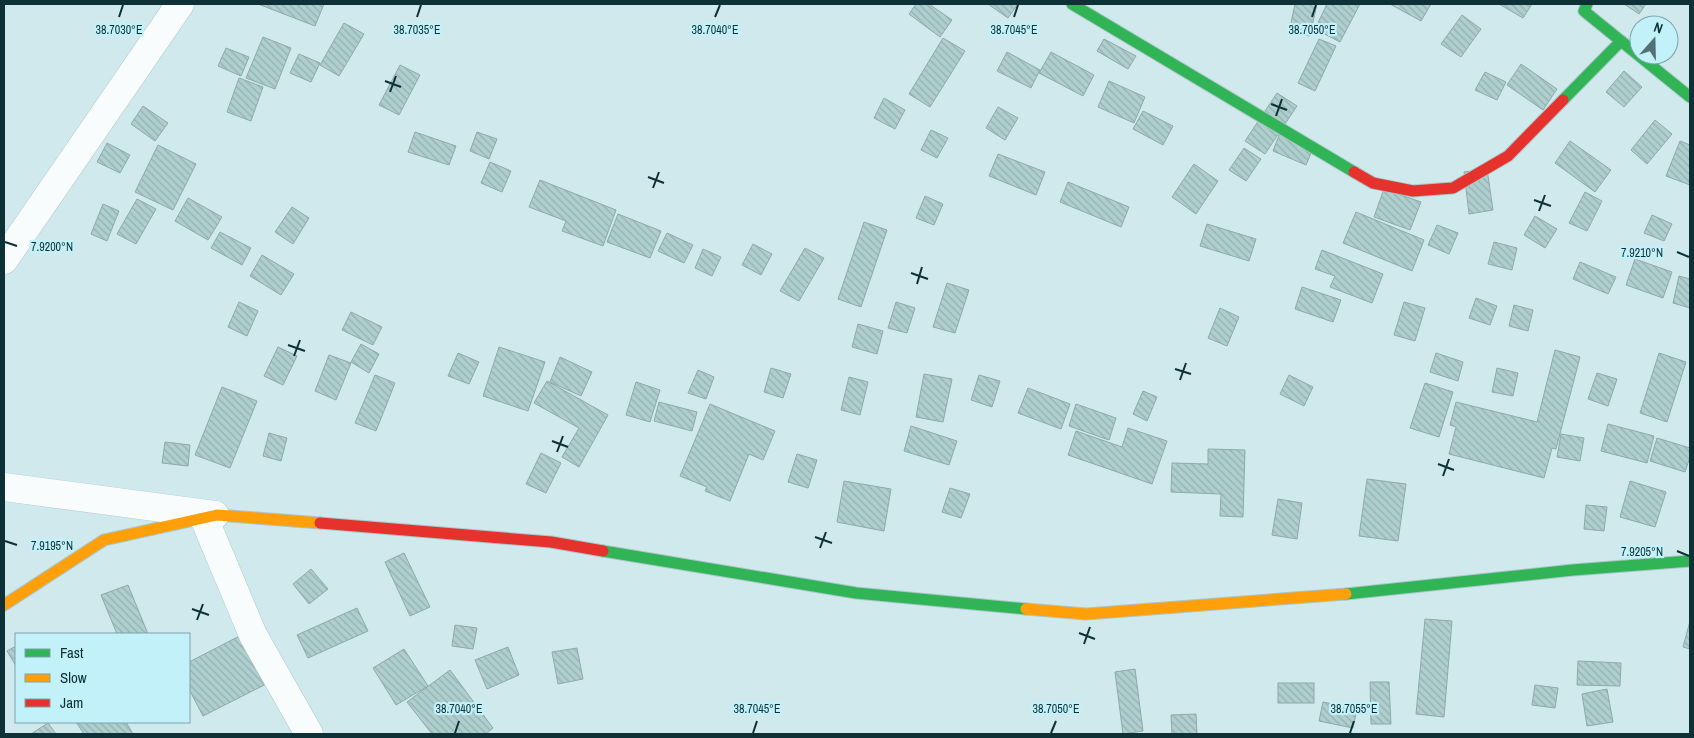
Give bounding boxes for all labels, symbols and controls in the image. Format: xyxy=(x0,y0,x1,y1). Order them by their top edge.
north arrow xyxy=(1629,15,1679,65)
text: N xyxy=(1651,18,1665,38)
text: 38.7030°E xyxy=(96,22,142,38)
text: 38.7035°E xyxy=(394,22,440,38)
text: 38.7040°E xyxy=(692,22,738,38)
text: 38.7045°E xyxy=(991,22,1037,38)
text: 38.7050°E xyxy=(1289,22,1335,38)
text: 7.9200°N xyxy=(31,239,73,255)
text: 7.9210°N xyxy=(1621,245,1663,261)
text: 7.9195°N xyxy=(31,538,73,554)
text: 7.9205°N xyxy=(1621,544,1663,560)
legend xyxy=(15,633,190,723)
text: Fast xyxy=(60,642,84,663)
text: Slow xyxy=(60,667,87,688)
text: Jam xyxy=(60,692,83,713)
text: 38.7040°E xyxy=(436,701,482,717)
text: 38.7045°E xyxy=(734,701,780,717)
text: 38.7050°E xyxy=(1033,701,1079,717)
text: 38.7055°E xyxy=(1331,701,1377,717)

